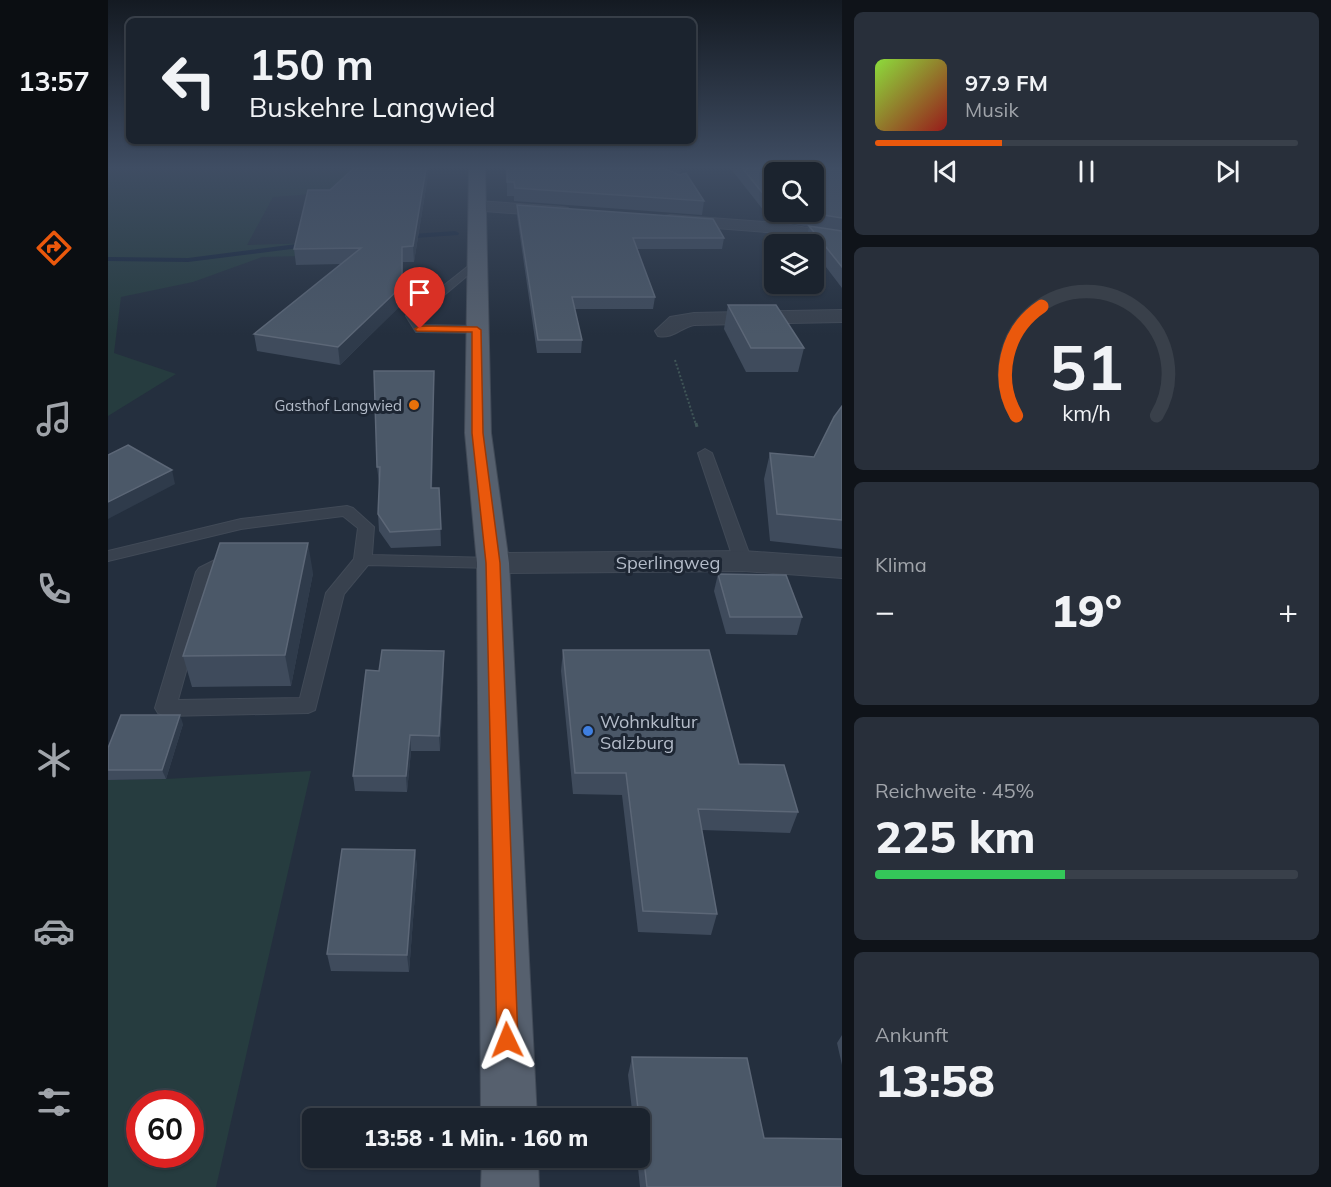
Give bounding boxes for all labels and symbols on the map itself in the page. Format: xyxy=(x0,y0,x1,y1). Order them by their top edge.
pin xyxy=(394,267,445,329)
place label: Gasthof Langwied xyxy=(274,396,402,415)
marker: Gasthof Langwied xyxy=(407,398,421,412)
street label: Sperlingweg xyxy=(616,551,720,574)
place label: Wohnkultur Salzburg xyxy=(600,710,698,754)
marker: Wohnkultur Salzburg xyxy=(581,724,595,738)
position arrow xyxy=(475,1008,539,1072)
speed limit sign: 60 xyxy=(126,1090,204,1168)

